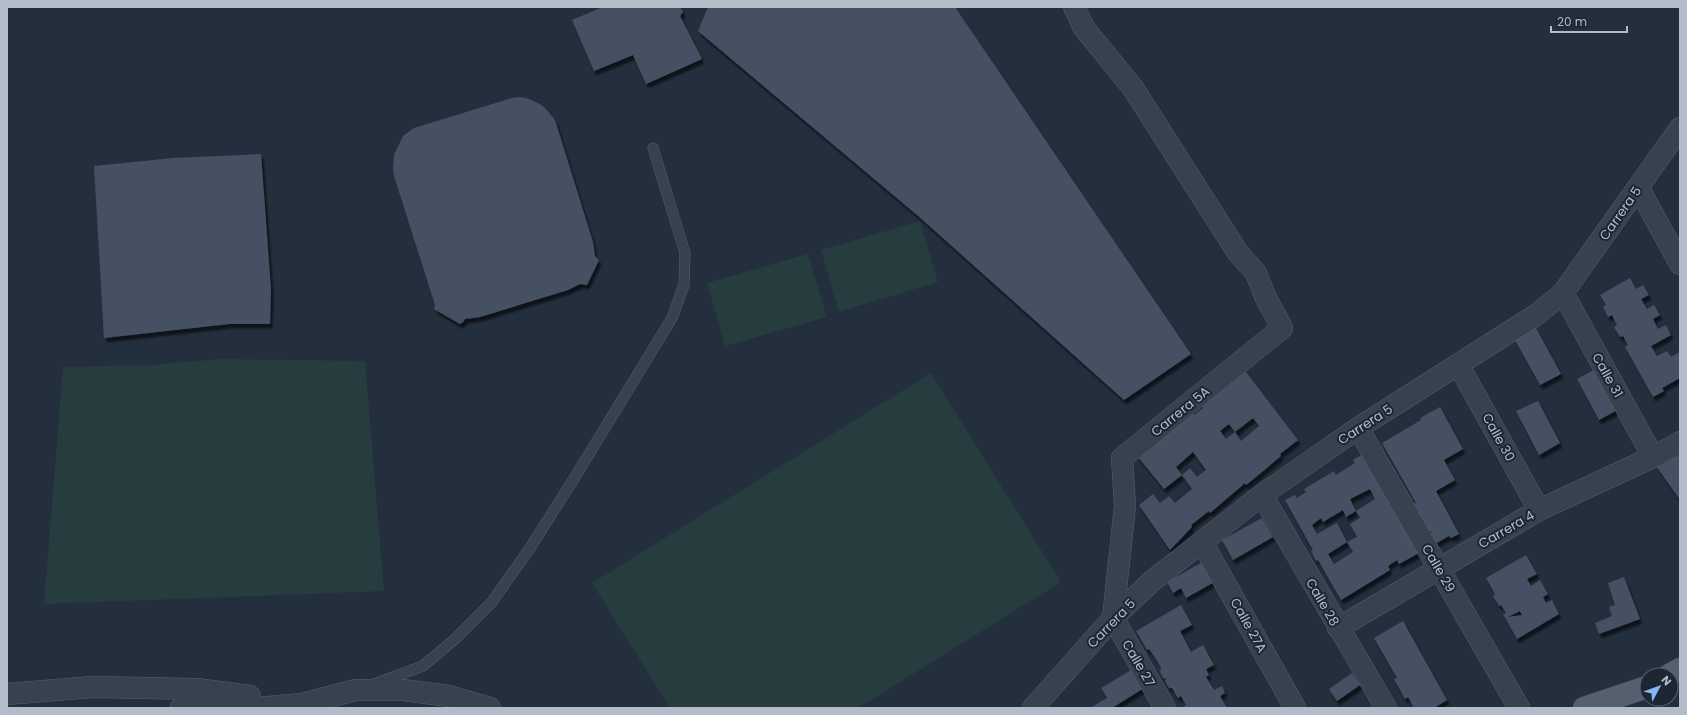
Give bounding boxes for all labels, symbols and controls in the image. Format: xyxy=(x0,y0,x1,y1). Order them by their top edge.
scale bar xyxy=(1551,8,1627,34)
text: 20 m xyxy=(1557,13,1587,30)
street label: Carrera 5 xyxy=(1595,183,1646,244)
street label: Calle 31 xyxy=(1587,349,1628,401)
street label: Carrera 5A xyxy=(1147,382,1214,441)
street label: Carrera 5 xyxy=(1334,400,1396,449)
street label: Calle 30 xyxy=(1478,410,1520,465)
street label: Carrera 4 xyxy=(1475,506,1538,553)
street label: Calle 29 xyxy=(1417,541,1460,596)
street label: Calle 28 xyxy=(1301,575,1344,630)
street label: Carrera 5 xyxy=(1083,594,1140,652)
street label: Calle 27A xyxy=(1226,594,1272,656)
street label: Calle 27 xyxy=(1118,636,1160,690)
north arrow xyxy=(1639,667,1679,707)
text: N xyxy=(1658,672,1675,689)

